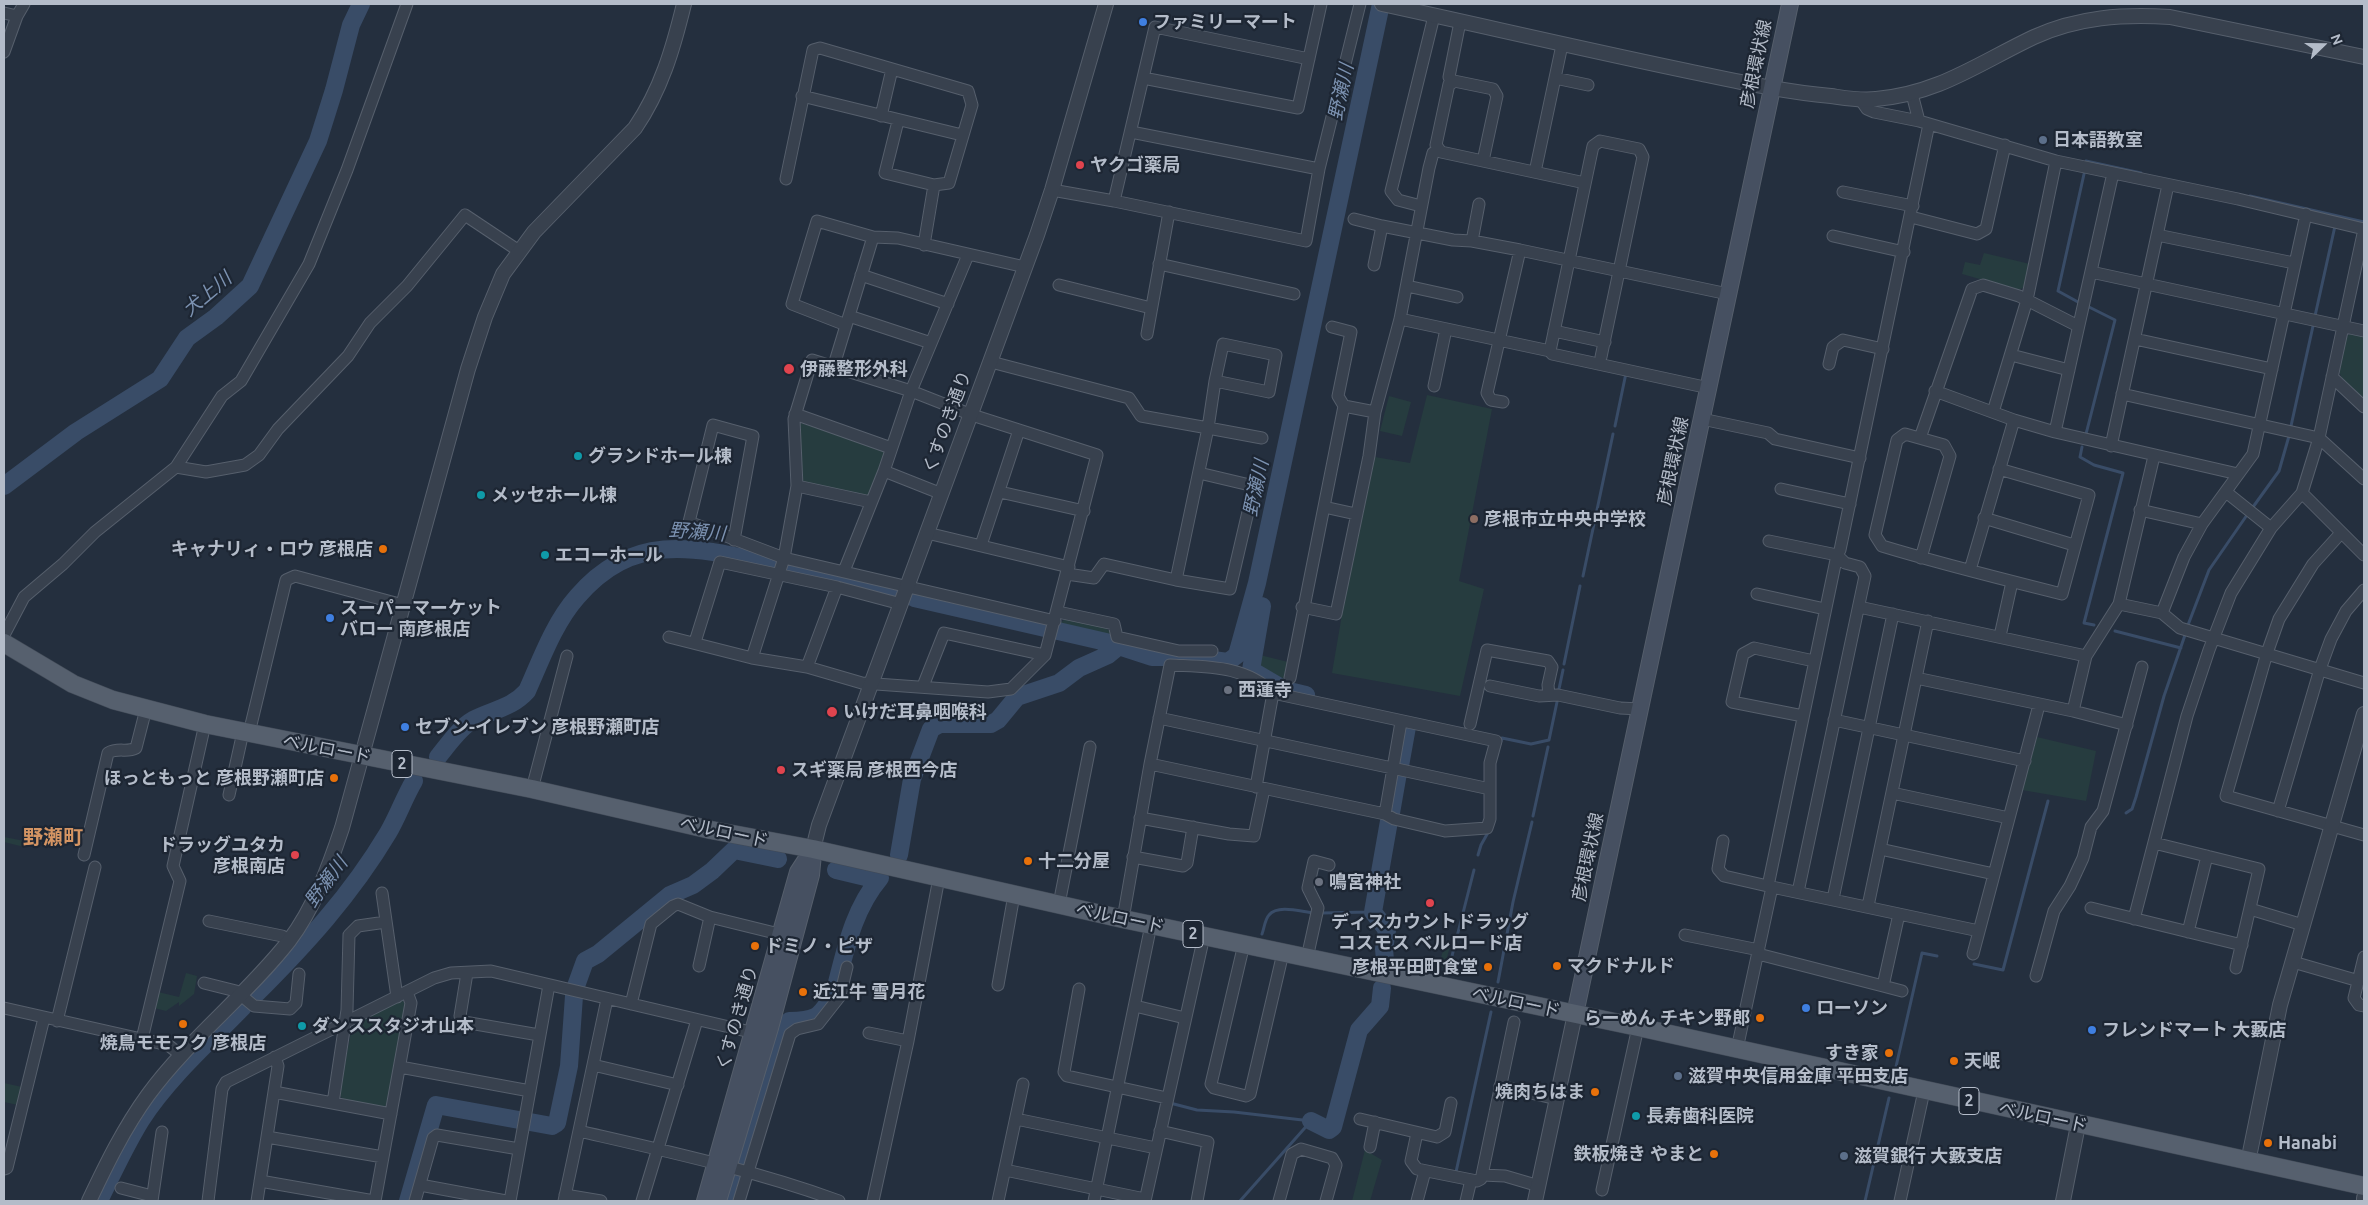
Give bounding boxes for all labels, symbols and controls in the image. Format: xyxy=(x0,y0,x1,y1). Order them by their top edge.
place label: ファミリーマート xyxy=(1153,11,1297,33)
marker: ファミリーマート xyxy=(1137,16,1149,28)
street label: 彦根環状線 xyxy=(1736,18,1776,110)
north arrow xyxy=(2298,20,2348,70)
text: N xyxy=(2328,32,2346,47)
water label: 野瀬川 xyxy=(1324,62,1358,122)
place label: 日本語教室 xyxy=(2053,129,2143,151)
marker: 日本語教室 xyxy=(2037,134,2049,146)
place label: ヤクゴ薬局 xyxy=(1090,154,1180,176)
marker: ヤクゴ薬局 xyxy=(1074,159,1086,171)
water label: 犬上川 xyxy=(178,267,236,321)
place label: 伊藤整形外科 xyxy=(800,358,908,380)
marker: 伊藤整形外科 xyxy=(782,362,796,376)
street label: くすのき通り xyxy=(918,368,976,476)
street label: 彦根環状線 xyxy=(1653,415,1693,507)
place label: グランドホール棟 xyxy=(588,445,732,467)
marker: グランドホール棟 xyxy=(572,450,584,462)
water label: 野瀬川 xyxy=(1239,458,1273,518)
place label: メッセホール棟 xyxy=(491,484,617,506)
marker: メッセホール棟 xyxy=(475,489,487,501)
place label: 彦根市立中央中学校 xyxy=(1484,508,1646,530)
marker: 彦根市立中央中学校 xyxy=(1468,513,1480,525)
water label: 野瀬川 xyxy=(668,519,726,545)
place label: キャナリィ・ロウ 彦根店 xyxy=(171,538,373,560)
marker: キャナリィ・ロウ 彦根店 xyxy=(377,543,389,555)
place label: エコーホール xyxy=(555,544,663,566)
marker: エコーホール xyxy=(539,549,551,561)
place label: スーパーマーケット バロー 南彦根店 xyxy=(340,597,502,640)
marker: スーパーマーケット バロー 南彦根店 xyxy=(324,612,336,624)
place label: 西蓮寺 xyxy=(1238,679,1292,701)
marker: 西蓮寺 xyxy=(1222,684,1234,696)
place label: いけだ耳鼻咽喉科 xyxy=(843,701,987,723)
marker: いけだ耳鼻咽喉科 xyxy=(825,705,839,719)
place label: セブン-イレブン 彦根野瀬町店 xyxy=(415,716,659,738)
marker: セブン-イレブン 彦根野瀬町店 xyxy=(399,721,411,733)
street label: ベルロード xyxy=(281,730,373,768)
road number: 2 xyxy=(392,751,412,778)
place label: スギ薬局 彦根西今店 xyxy=(791,759,957,781)
marker: スギ薬局 彦根西今店 xyxy=(775,764,787,776)
place label: ほっともっと 彦根野瀬町店 xyxy=(104,767,324,789)
marker: ほっともっと 彦根野瀬町店 xyxy=(328,772,340,784)
street label: 彦根環状線 xyxy=(1568,811,1608,903)
street label: ベルロード xyxy=(678,812,770,852)
district label: 野瀬町 xyxy=(23,825,83,849)
place label: ドラッグユタカ 彦根南店 xyxy=(159,834,285,876)
marker: ドラッグユタカ 彦根南店 xyxy=(289,849,301,861)
place label: 十二分屋 xyxy=(1038,850,1110,872)
water label: 野瀬川 xyxy=(300,852,352,912)
marker: 十二分屋 xyxy=(1022,855,1034,867)
place label: 鳴宮神社 xyxy=(1329,871,1401,893)
marker: 鳴宮神社 xyxy=(1313,876,1325,888)
marker: ディスカウントドラッグ コスモス ベルロード店 xyxy=(1424,897,1436,909)
street label: ベルロード xyxy=(1074,898,1166,938)
place label: ディスカウントドラッグ コスモス ベルロード店 xyxy=(1331,911,1529,954)
road number: 2 xyxy=(1183,921,1203,948)
place label: ドミノ・ピザ xyxy=(765,935,873,957)
marker: ドミノ・ピザ xyxy=(749,940,761,952)
place label: マクドナルド xyxy=(1567,955,1675,977)
place label: 彦根平田町食堂 xyxy=(1352,956,1478,978)
marker: マクドナルド xyxy=(1551,960,1563,972)
marker: 彦根平田町食堂 xyxy=(1482,961,1494,973)
street label: くすのき通り xyxy=(712,963,762,1073)
place label: 近江牛 雪月花 xyxy=(813,981,925,1003)
street label: ベルロード xyxy=(1470,982,1562,1022)
marker: 近江牛 雪月花 xyxy=(797,986,809,998)
place label: ローソン xyxy=(1816,997,1888,1019)
marker: ローソン xyxy=(1800,1002,1812,1014)
place label: らーめん チキン野郎 xyxy=(1584,1007,1750,1029)
marker: らーめん チキン野郎 xyxy=(1754,1012,1766,1024)
place label: ダンススタジオ山本 xyxy=(312,1015,474,1037)
marker: 焼鳥モモフク 彦根店 xyxy=(177,1018,189,1030)
place label: フレンドマート 大藪店 xyxy=(2102,1019,2286,1041)
marker: ダンススタジオ山本 xyxy=(296,1020,308,1032)
marker: フレンドマート 大藪店 xyxy=(2086,1024,2098,1036)
place label: 焼鳥モモフク 彦根店 xyxy=(100,1032,266,1054)
place label: すき家 xyxy=(1825,1042,1879,1064)
marker: すき家 xyxy=(1883,1047,1895,1059)
place label: 天岷 xyxy=(1964,1050,2000,1072)
marker: 天岷 xyxy=(1948,1055,1960,1067)
place label: 滋賀中央信用金庫 平田支店 xyxy=(1688,1065,1908,1087)
marker: 滋賀中央信用金庫 平田支店 xyxy=(1672,1070,1684,1082)
place label: 焼肉ちはま xyxy=(1495,1081,1585,1103)
marker: 焼肉ちはま xyxy=(1589,1086,1601,1098)
road number: 2 xyxy=(1959,1088,1979,1114)
street label: ベルロード xyxy=(1997,1097,2089,1137)
place label: 長寿歯科医院 xyxy=(1646,1105,1754,1127)
marker: 長寿歯科医院 xyxy=(1630,1110,1642,1122)
place label: Hanabi xyxy=(2278,1132,2337,1154)
marker: Hanabi xyxy=(2262,1137,2274,1149)
place label: 鉄板焼き やまと xyxy=(1574,1143,1704,1165)
place label: 滋賀銀行 大藪支店 xyxy=(1854,1145,2002,1167)
marker: 鉄板焼き やまと xyxy=(1708,1148,1720,1160)
marker: 滋賀銀行 大藪支店 xyxy=(1838,1150,1850,1162)

